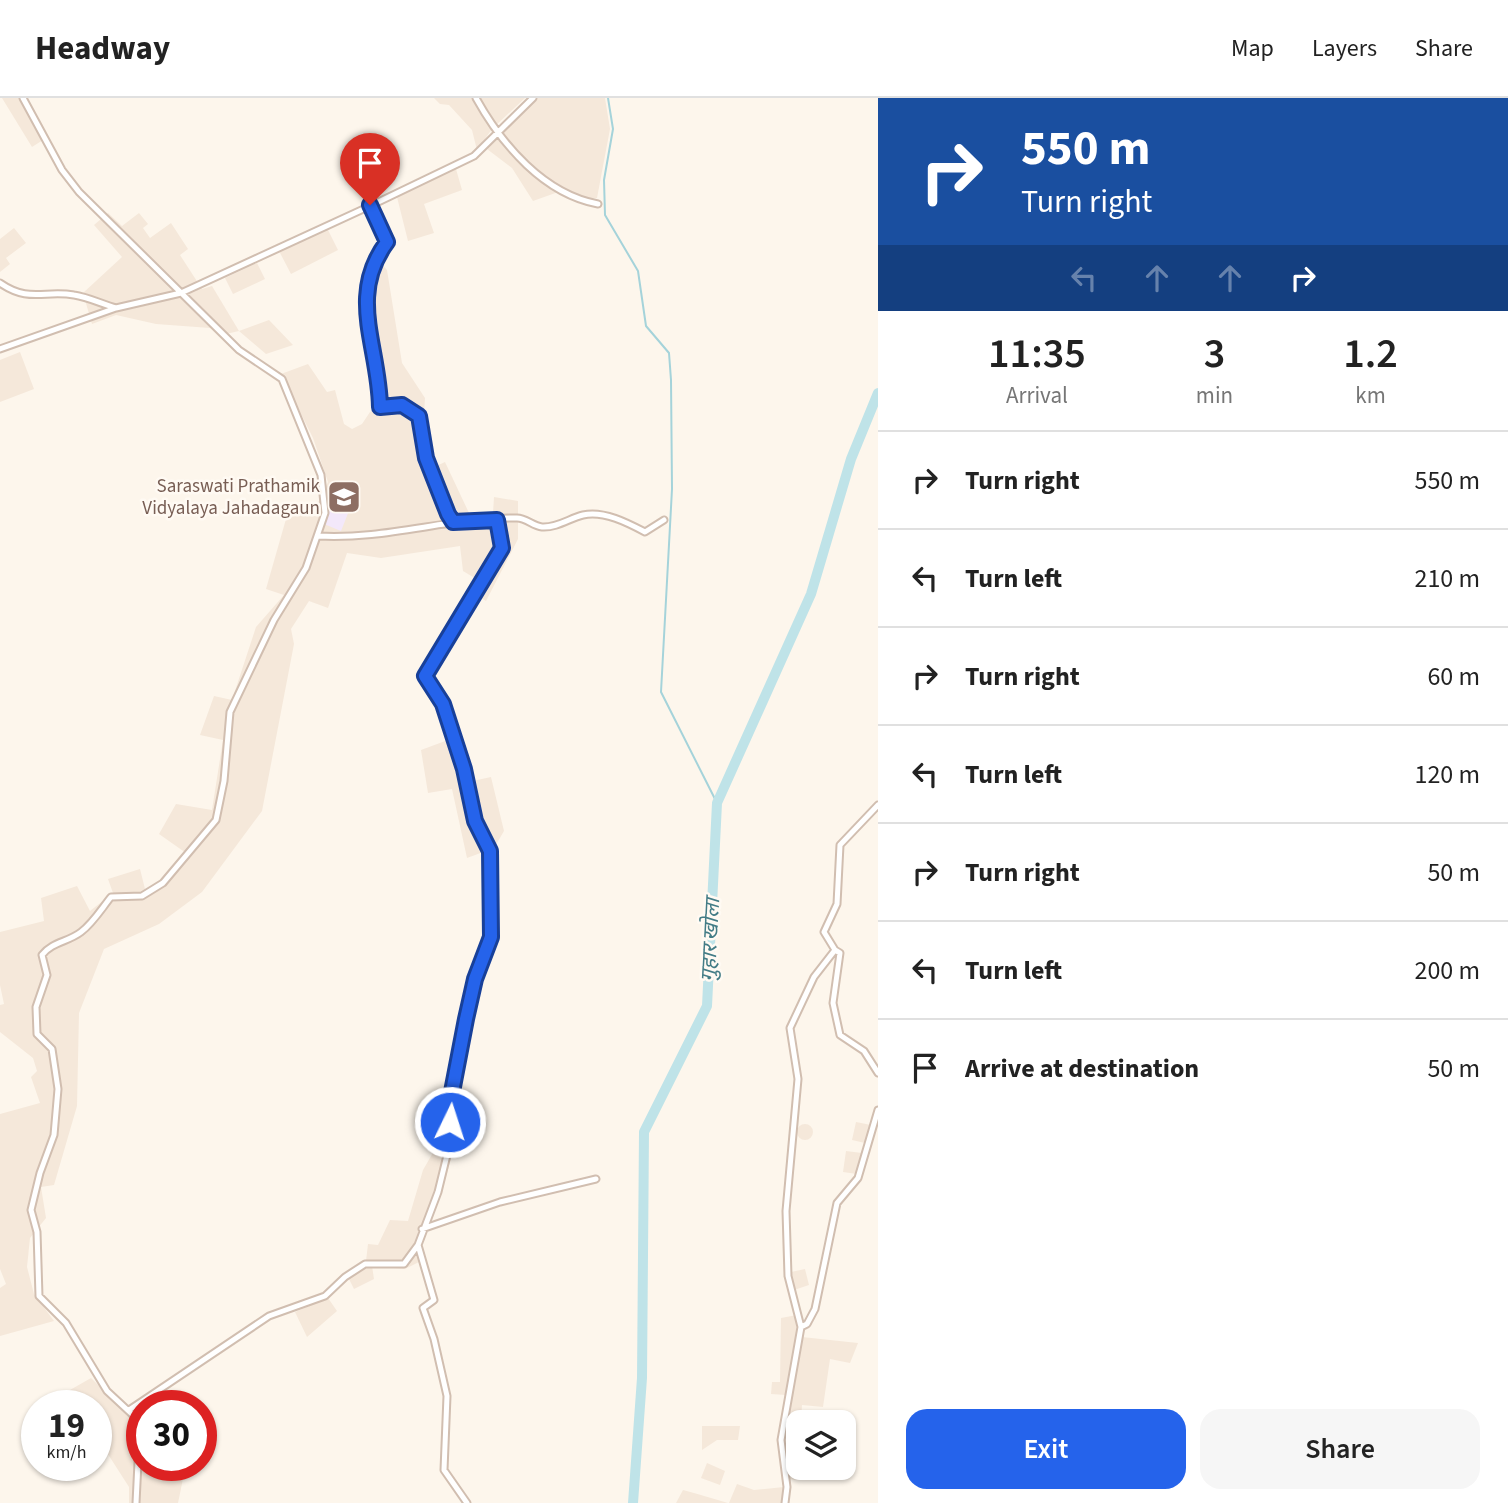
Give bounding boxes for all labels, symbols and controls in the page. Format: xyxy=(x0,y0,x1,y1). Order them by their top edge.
text: Headway xyxy=(35,25,170,72)
text: Map xyxy=(1231,31,1274,66)
text: Layers xyxy=(1312,31,1377,66)
text: Share xyxy=(1415,31,1473,66)
text: 550 m xyxy=(1021,114,1150,184)
icon: right xyxy=(906,126,997,217)
pin xyxy=(340,133,400,205)
icon: arrive xyxy=(351,144,389,182)
text: Turn right xyxy=(1021,179,1152,225)
icon: left xyxy=(1065,259,1103,297)
icon: ahead xyxy=(1138,259,1176,297)
icon: ahead xyxy=(1211,259,1249,297)
icon: right xyxy=(1284,259,1322,297)
text: 11:35 xyxy=(988,324,1086,384)
text: 3 xyxy=(1204,324,1225,384)
text: 1.2 xyxy=(1343,324,1398,384)
text: Arrival xyxy=(1006,379,1068,412)
text: min xyxy=(1196,379,1233,412)
text: km xyxy=(1355,379,1386,412)
icon: right xyxy=(906,461,944,499)
text: Turn right xyxy=(965,462,1080,499)
text: 550 m xyxy=(1414,462,1480,499)
place label: Saraswati Prathamik Vidyalaya Jahadagaun xyxy=(142,473,321,522)
school or university icon: Saraswati Prathamik Vidyalaya Jahadagaun xyxy=(325,478,363,516)
icon: left xyxy=(906,559,944,597)
text: Turn left xyxy=(965,560,1062,597)
text: 210 m xyxy=(1414,560,1480,597)
icon: right xyxy=(906,657,944,695)
text: Turn right xyxy=(965,658,1080,695)
text: 60 m xyxy=(1427,658,1480,695)
icon: left xyxy=(906,755,944,793)
text: Turn left xyxy=(965,756,1062,793)
text: 120 m xyxy=(1414,756,1480,793)
icon: right xyxy=(906,853,944,891)
text: Turn right xyxy=(965,854,1080,891)
text: 50 m xyxy=(1427,854,1480,891)
water label: गुहार खोला xyxy=(693,894,727,982)
icon: left xyxy=(906,951,944,989)
text: Turn left xyxy=(965,952,1062,989)
text: 200 m xyxy=(1414,952,1480,989)
icon: arrive xyxy=(906,1049,944,1087)
text: Arrive at destination xyxy=(965,1050,1199,1087)
text: 50 m xyxy=(1427,1050,1480,1087)
position arrow xyxy=(413,1085,487,1159)
speed limit sign: 30 xyxy=(126,1390,217,1481)
text: 19 xyxy=(48,1401,85,1451)
button: Exit xyxy=(906,1409,1186,1489)
button: Share xyxy=(1200,1409,1480,1489)
map controls xyxy=(786,1410,856,1480)
button: layers xyxy=(786,1410,856,1480)
text: km/h xyxy=(47,1440,86,1465)

